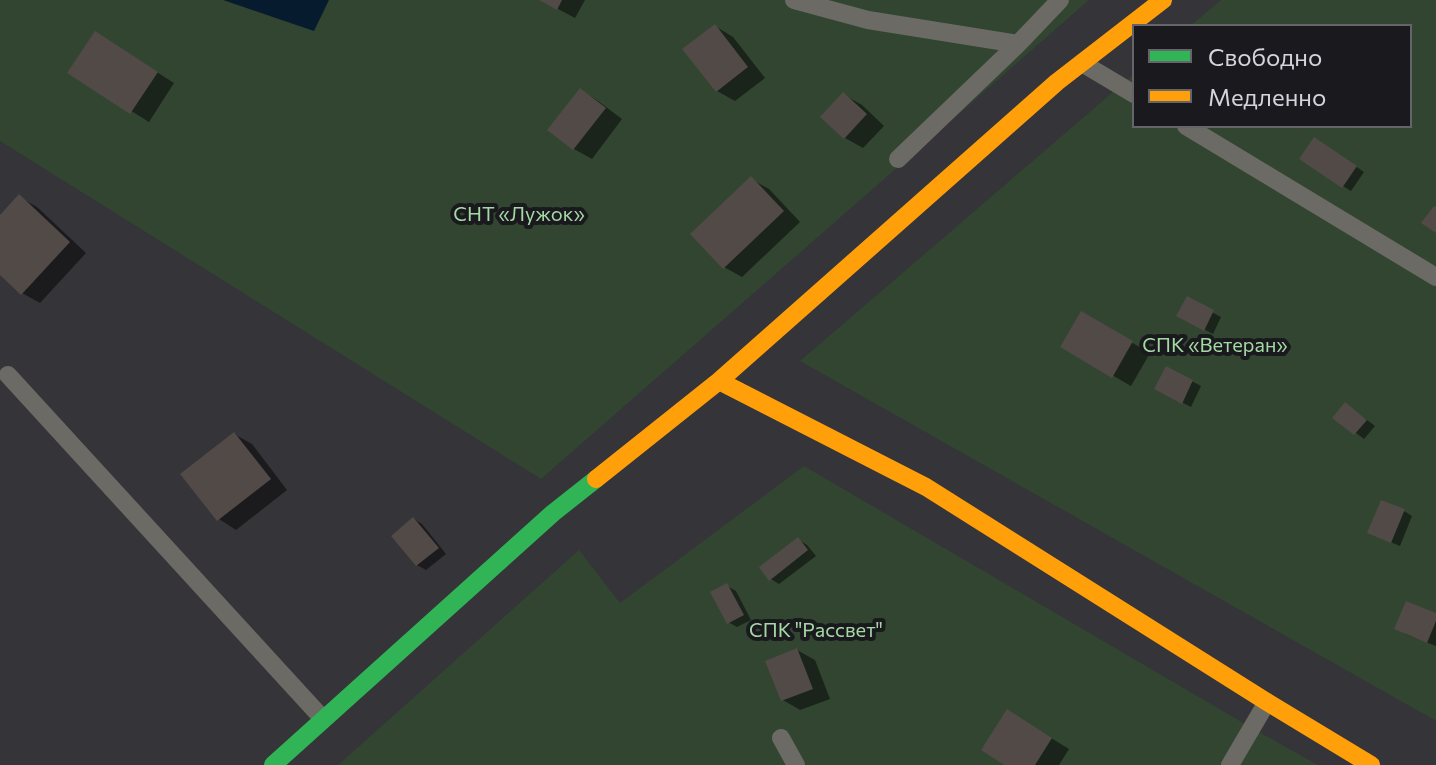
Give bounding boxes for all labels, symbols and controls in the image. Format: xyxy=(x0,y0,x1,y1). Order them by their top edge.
legend xyxy=(1132,24,1412,128)
text: Свободно xyxy=(1208,42,1322,71)
text: Медленно xyxy=(1208,82,1326,111)
park label: СНТ «Лужок» xyxy=(453,202,585,226)
park label: СПК «Ветеран» xyxy=(1142,333,1288,357)
park label: СПК "Рассвет" xyxy=(749,618,883,642)

